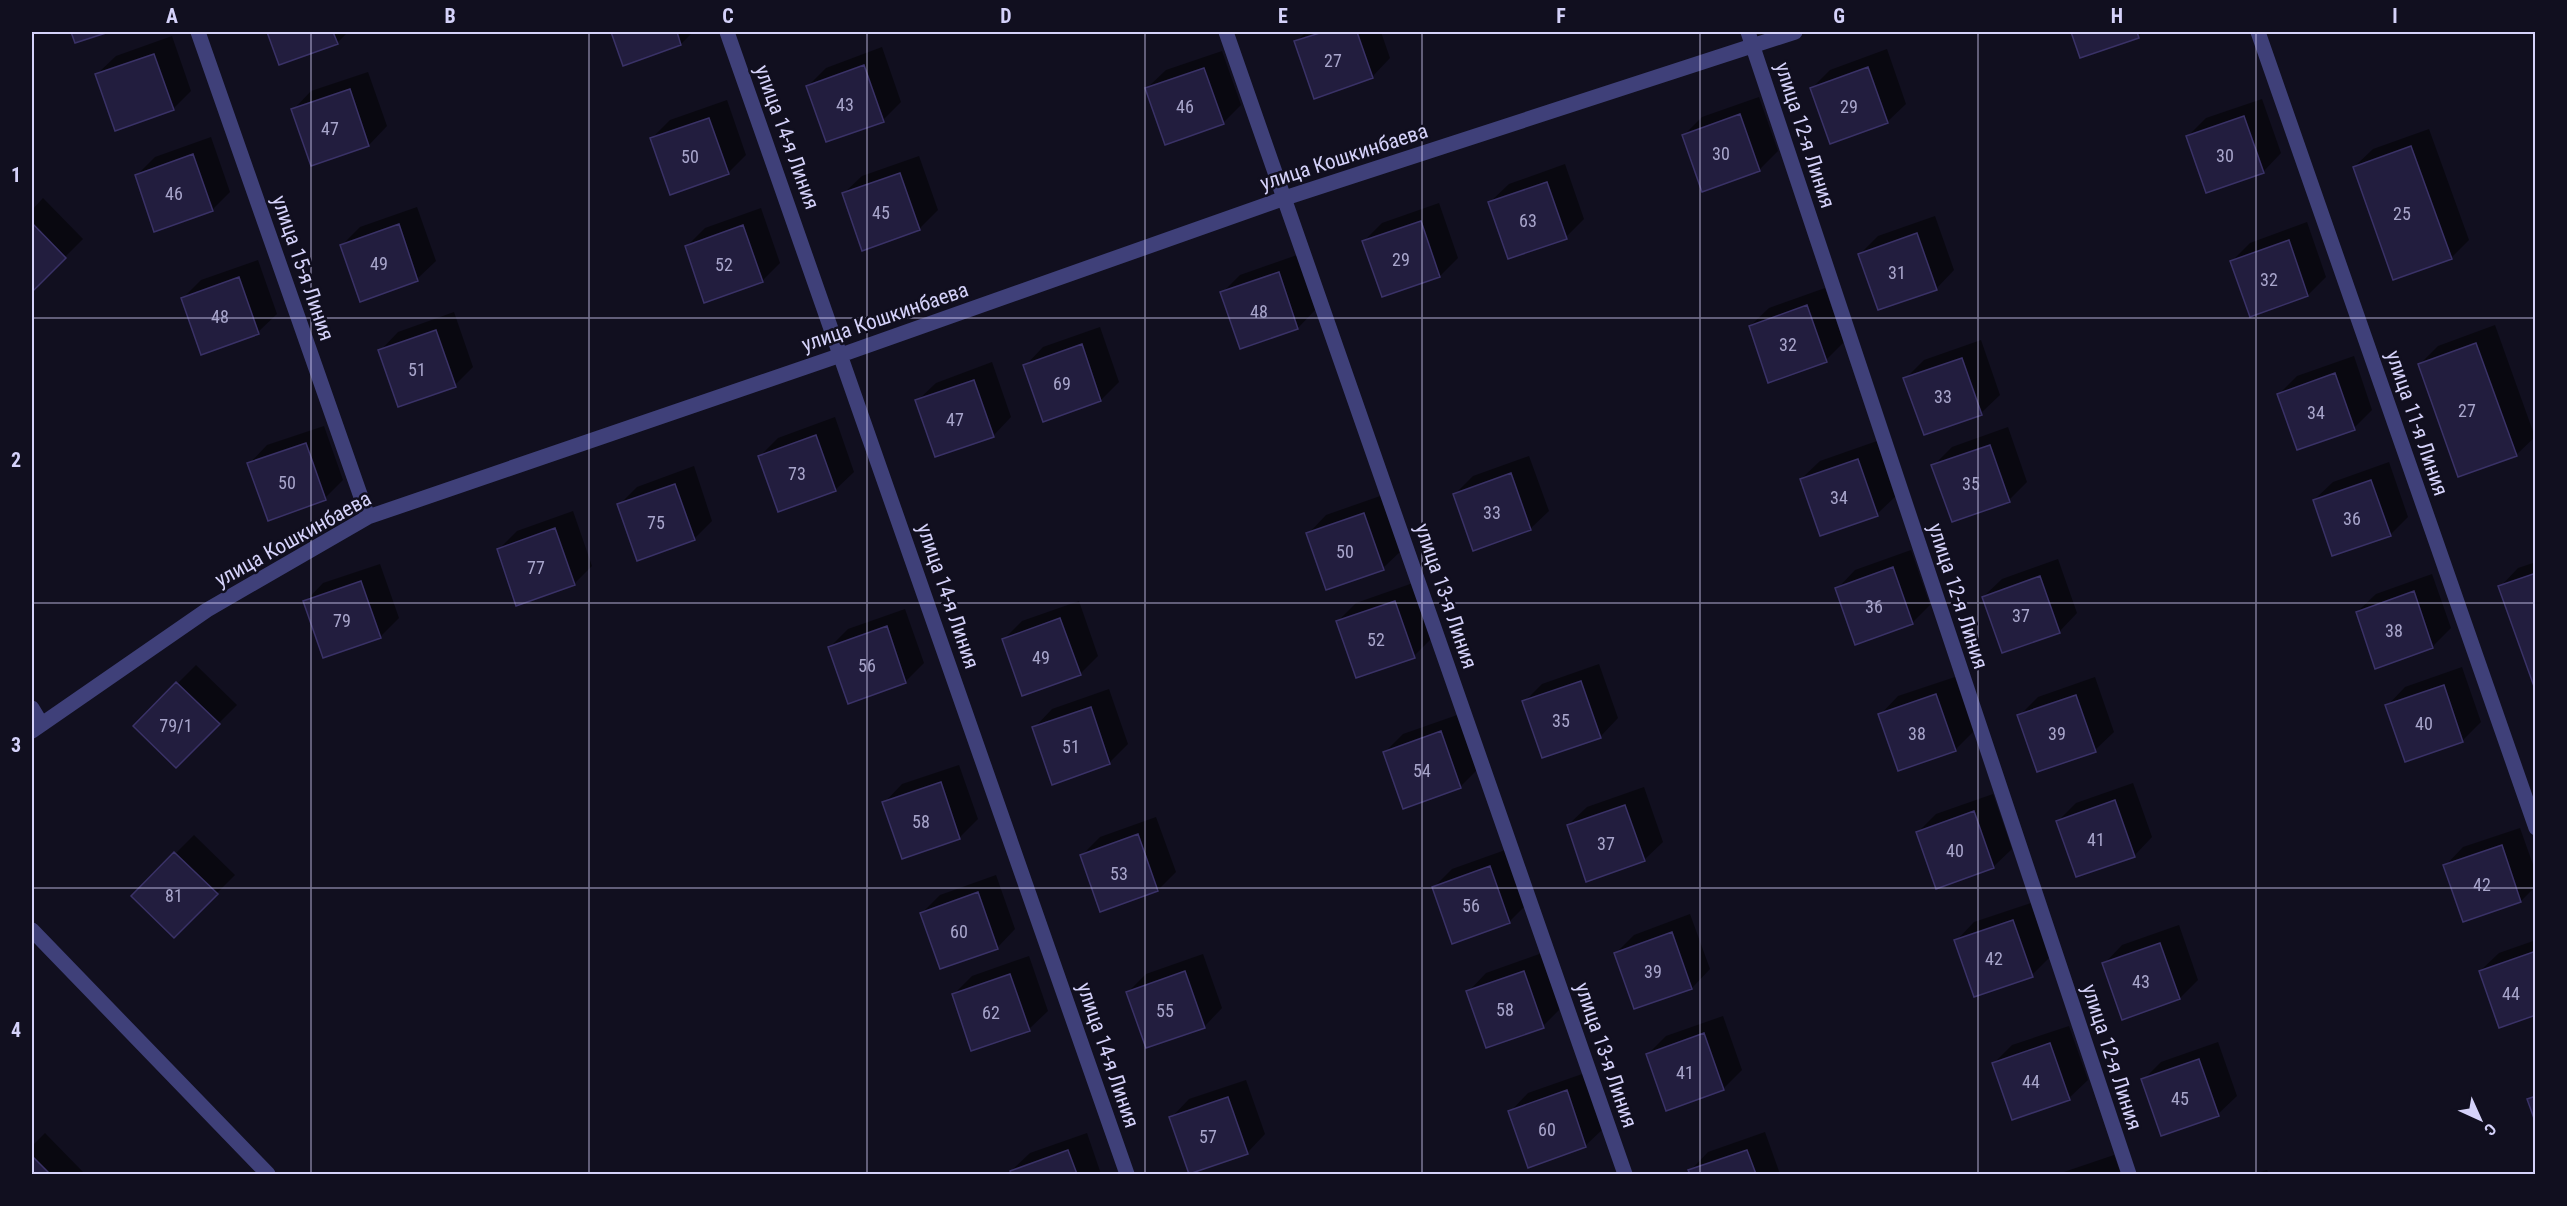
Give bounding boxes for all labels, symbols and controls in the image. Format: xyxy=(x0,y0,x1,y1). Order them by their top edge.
text: A xyxy=(166,4,178,28)
text: B xyxy=(444,4,456,28)
text: C xyxy=(722,4,734,28)
text: D xyxy=(1000,4,1012,28)
text: E xyxy=(1278,4,1288,28)
text: F xyxy=(1556,4,1566,28)
text: G xyxy=(1833,4,1845,28)
text: H xyxy=(2111,4,2123,28)
text: I xyxy=(2392,4,2398,28)
house number: 27 xyxy=(1324,50,1342,71)
street label: улица 12-я Линия xyxy=(1770,59,1840,211)
street label: улица 14-я Линия xyxy=(750,62,824,212)
house number: 43 xyxy=(836,94,854,115)
house number: 46 xyxy=(1176,96,1194,117)
house number: 29 xyxy=(1840,96,1858,117)
house number: 47 xyxy=(321,118,339,139)
street label: улица Кошкинбаева xyxy=(1257,119,1431,195)
house number: 30 xyxy=(1712,143,1730,164)
house number: 30 xyxy=(2216,145,2234,166)
house number: 50 xyxy=(681,146,699,167)
text: 1 xyxy=(11,163,21,187)
house number: 46 xyxy=(165,183,183,204)
street label: улица 15-я Линия xyxy=(267,192,339,344)
house number: 45 xyxy=(872,202,890,223)
house number: 25 xyxy=(2393,203,2411,224)
house number: 63 xyxy=(1519,210,1537,231)
house number: 29 xyxy=(1392,249,1410,270)
house number: 49 xyxy=(370,253,388,274)
house number: 52 xyxy=(715,254,733,275)
house number: 31 xyxy=(1888,262,1906,283)
house number: 32 xyxy=(2260,269,2278,290)
street label: улица Кошкинбаева xyxy=(799,277,971,357)
house number: 48 xyxy=(1250,301,1268,322)
house number: 48 xyxy=(211,306,229,327)
house number: 32 xyxy=(1779,334,1797,355)
street label: улица 11-я Линия xyxy=(2381,347,2453,499)
house number: 51 xyxy=(408,359,426,380)
house number: 69 xyxy=(1053,373,1071,394)
house number: 33 xyxy=(1934,386,1952,407)
house number: 27 xyxy=(2458,400,2476,421)
house number: 34 xyxy=(2307,402,2325,423)
house number: 47 xyxy=(946,409,964,430)
text: 2 xyxy=(11,448,21,472)
house number: 73 xyxy=(788,463,806,484)
house number: 50 xyxy=(278,472,296,493)
house number: 35 xyxy=(1962,473,1980,494)
street label: улица Кошкинбаева xyxy=(211,486,375,592)
house number: 34 xyxy=(1830,487,1848,508)
house number: 33 xyxy=(1483,502,1501,523)
house number: 36 xyxy=(2343,508,2361,529)
house number: 75 xyxy=(647,512,665,533)
street label: улица 14-я Линия xyxy=(912,520,984,672)
street label: улица 13-я Линия xyxy=(1410,520,1482,672)
street label: улица 12-я Линия xyxy=(1923,520,1993,672)
house number: 50 xyxy=(1336,541,1354,562)
house number: 77 xyxy=(527,557,545,578)
house number: 36 xyxy=(1865,596,1883,617)
house number: 37 xyxy=(2012,605,2030,626)
house number: 79 xyxy=(333,610,351,631)
house number: 38 xyxy=(2385,620,2403,641)
house number: 52 xyxy=(1367,629,1385,650)
house number: 49 xyxy=(1032,647,1050,668)
house number: 56 xyxy=(858,655,876,676)
house number: 35 xyxy=(1552,710,1570,731)
house number: 40 xyxy=(2415,713,2433,734)
house number: 79/1 xyxy=(159,715,193,736)
house number: 38 xyxy=(1908,723,1926,744)
house number: 39 xyxy=(2048,723,2066,744)
text: 3 xyxy=(11,733,21,757)
house number: 51 xyxy=(1062,736,1080,757)
house number: 54 xyxy=(1413,760,1431,781)
house number: 58 xyxy=(912,811,930,832)
house number: 41 xyxy=(2087,829,2105,850)
house number: 37 xyxy=(1597,833,1615,854)
house number: 40 xyxy=(1946,840,1964,861)
house number: 53 xyxy=(1110,863,1128,884)
house number: 42 xyxy=(2473,874,2491,895)
house number: 81 xyxy=(165,885,183,906)
house number: 56 xyxy=(1462,895,1480,916)
house number: 60 xyxy=(950,921,968,942)
house number: 42 xyxy=(1985,948,2003,969)
house number: 39 xyxy=(1644,961,1662,982)
house number: 43 xyxy=(2132,971,2150,992)
street label: улица 14-я Линия xyxy=(1072,979,1144,1131)
street label: улица 13-я Линия xyxy=(1570,979,1642,1131)
street label: улица 12-я Линия xyxy=(2077,981,2147,1133)
house number: 44 xyxy=(2502,983,2520,1004)
house number: 58 xyxy=(1496,999,1514,1020)
house number: 55 xyxy=(1156,1000,1174,1021)
house number: 62 xyxy=(982,1002,1000,1023)
text: 4 xyxy=(11,1018,21,1042)
house number: 41 xyxy=(1676,1062,1694,1083)
house number: 44 xyxy=(2022,1071,2040,1092)
house number: 45 xyxy=(2171,1088,2189,1109)
north arrow xyxy=(2450,1089,2510,1149)
house number: 60 xyxy=(1538,1119,1556,1140)
text: С xyxy=(2480,1119,2500,1139)
house number: 57 xyxy=(1199,1126,1217,1147)

